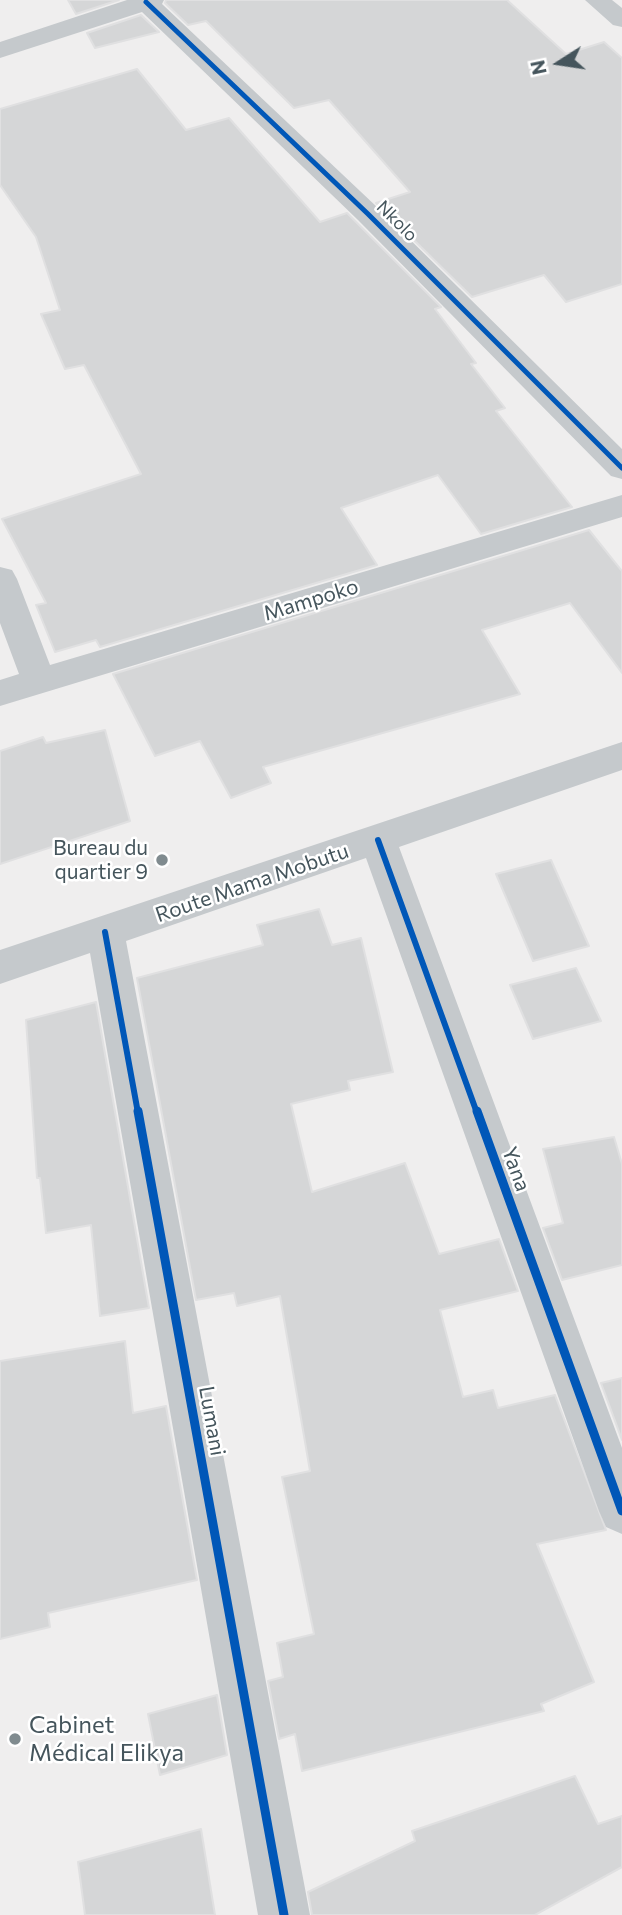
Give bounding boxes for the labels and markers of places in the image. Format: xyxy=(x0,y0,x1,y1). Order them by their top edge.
place label: Bureau du quartier 9 xyxy=(53,835,148,885)
marker: Bureau du quartier 9 xyxy=(154,852,170,868)
place label: Cabinet Médical Elikya xyxy=(29,1711,184,1767)
marker: Cabinet Médical Elikya xyxy=(7,1731,23,1747)

